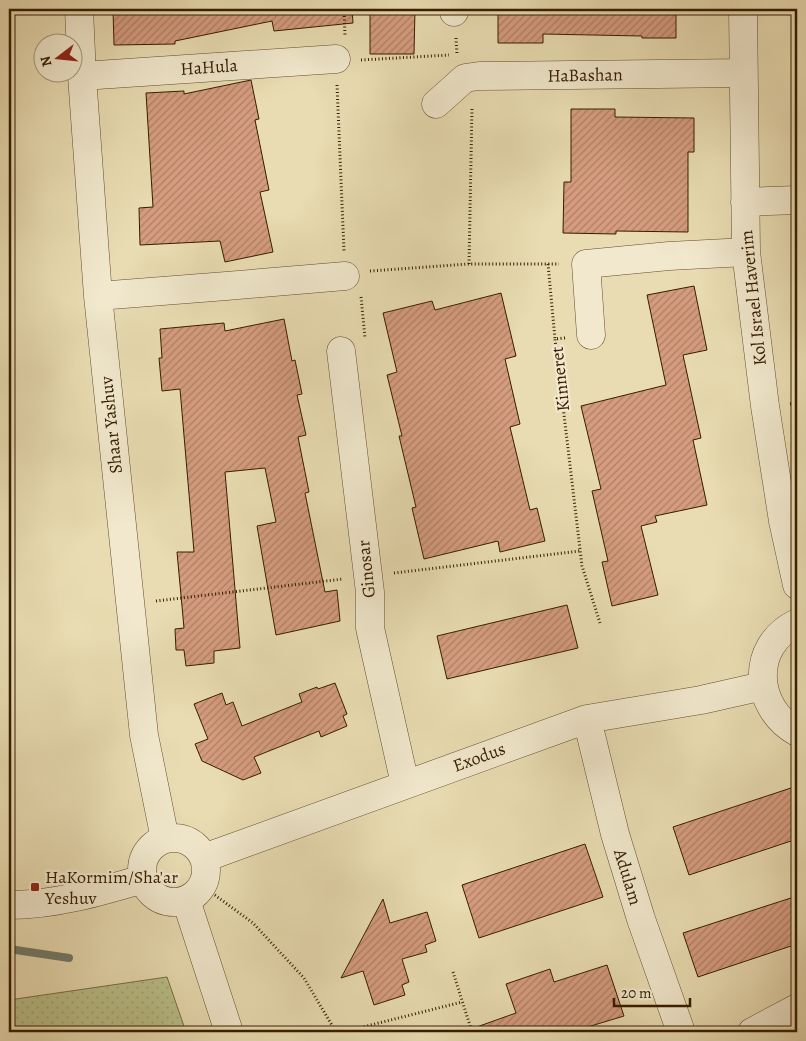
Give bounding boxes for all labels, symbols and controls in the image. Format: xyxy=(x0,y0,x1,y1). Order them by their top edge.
north arrow xyxy=(32,32,82,82)
street label: HaHula xyxy=(180,53,239,81)
text: N xyxy=(35,54,57,69)
street label: HaBashan xyxy=(547,62,623,88)
street label: Kol Israel Haverim xyxy=(734,229,772,367)
street label: Kinneret xyxy=(545,345,575,413)
street label: Shaar Yashuv xyxy=(94,374,128,475)
street label: Ginosar xyxy=(351,539,381,599)
street label: Exodus xyxy=(449,736,509,778)
street label: Adulam xyxy=(608,845,648,908)
place label: HaKormim/Sha'ar Yeshuv xyxy=(44,865,178,910)
marker: HaKormim/Sha'ar Yeshuv xyxy=(29,881,41,893)
scale bar xyxy=(614,976,690,1008)
text: 20 m xyxy=(621,983,652,1003)

